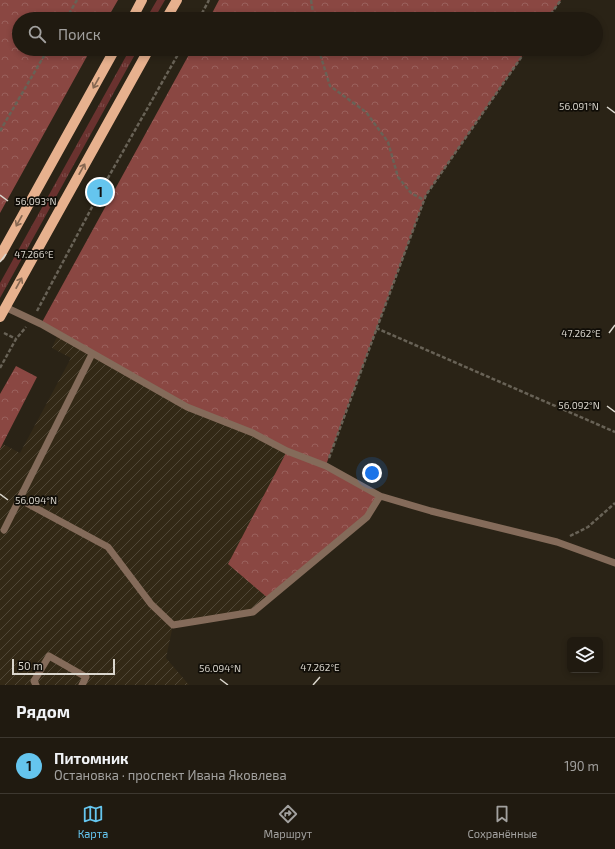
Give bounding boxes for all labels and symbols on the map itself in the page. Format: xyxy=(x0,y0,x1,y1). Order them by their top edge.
one-way arrow xyxy=(92,77,99,89)
text: 56.091°N xyxy=(559,100,599,112)
one-way arrow xyxy=(79,163,87,175)
pin: 1 xyxy=(87,177,113,207)
text: 56.093°N xyxy=(15,195,57,207)
one-way arrow xyxy=(15,215,23,227)
text: 47.266°E xyxy=(14,248,54,260)
one-way arrow xyxy=(16,277,23,289)
text: 47.262°E xyxy=(561,327,601,339)
text: 56.092°N xyxy=(558,399,600,411)
your location xyxy=(362,463,382,483)
text: 56.094°N xyxy=(15,494,57,506)
scale bar xyxy=(12,657,115,676)
text: 47.262°E xyxy=(300,661,340,673)
text: 56.094°N xyxy=(199,662,241,674)

